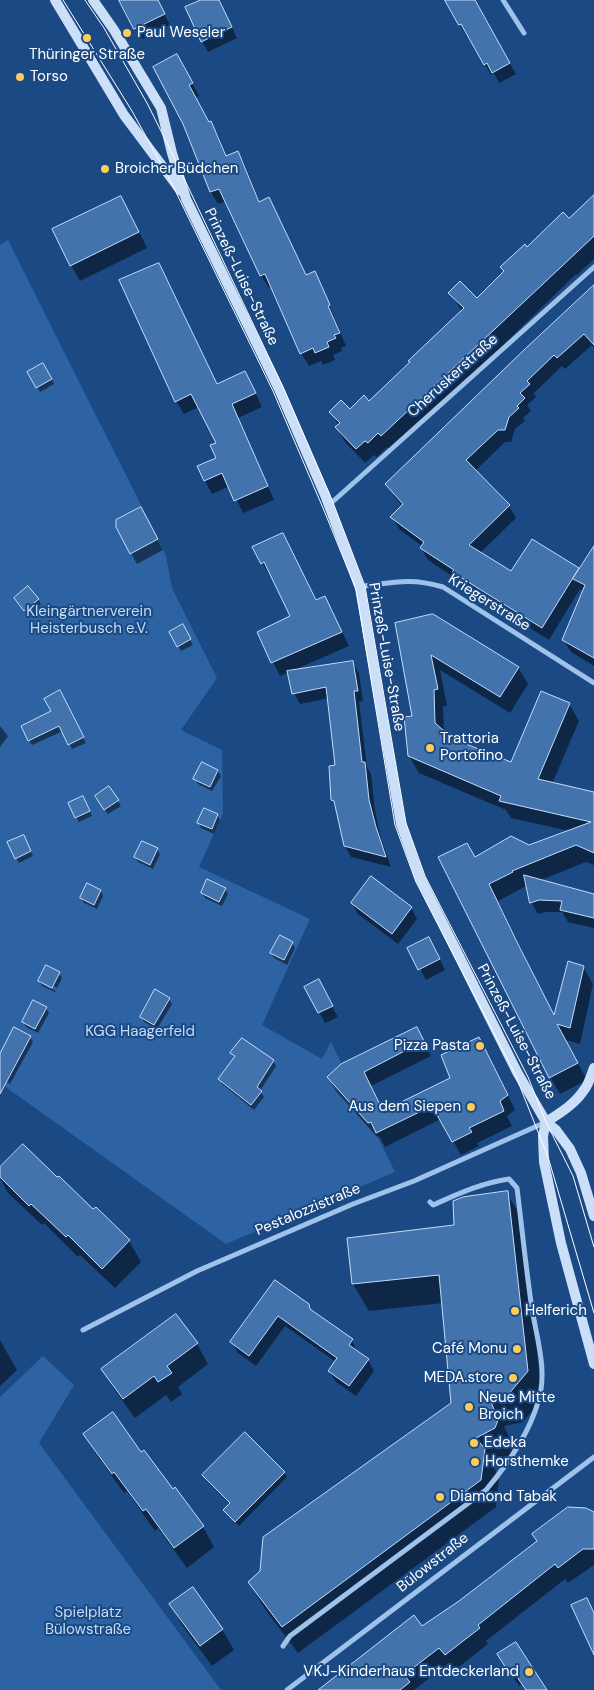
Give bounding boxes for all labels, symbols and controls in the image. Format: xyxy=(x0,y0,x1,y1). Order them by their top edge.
place label: Paul Weseler xyxy=(137,24,225,42)
marker: Paul Weseler xyxy=(121,27,133,39)
marker: Thüringer Straße xyxy=(81,32,93,44)
place label: Thüringer Straße xyxy=(29,46,145,64)
place label: Torso xyxy=(30,68,68,86)
marker: Torso xyxy=(14,71,26,83)
place label: Broicher Büdchen xyxy=(115,160,238,178)
marker: Broicher Büdchen xyxy=(99,163,111,175)
street label: Prinzeß-Luise-Straße xyxy=(200,205,282,349)
street label: Cheruskerstraße xyxy=(404,331,502,421)
street label: Kriegerstraße xyxy=(445,571,533,635)
street label: Prinzeß-Luise-Straße xyxy=(364,581,408,733)
park label: Kleingärtnerverein Heisterbusch e.V. xyxy=(26,603,152,638)
place label: Trattoria Portofino xyxy=(440,730,503,765)
marker: Trattoria Portofino xyxy=(424,742,436,754)
street label: Prinzeß-Luise-Straße xyxy=(473,961,559,1103)
park label: KGG Haagerfeld xyxy=(85,1023,195,1041)
place label: Pizza Pasta xyxy=(394,1037,470,1055)
marker: Pizza Pasta xyxy=(474,1040,486,1052)
place label: Aus dem Siepen xyxy=(348,1098,461,1116)
marker: Aus dem Siepen xyxy=(465,1101,477,1113)
street label: Pestalozzistraße xyxy=(253,1180,363,1240)
place label: Helferich xyxy=(525,1302,587,1320)
marker: Helferich xyxy=(509,1305,521,1317)
place label: Café Monu xyxy=(432,1340,507,1358)
marker: Café Monu xyxy=(511,1343,523,1355)
place label: MEDA.store xyxy=(424,1369,503,1387)
marker: MEDA.store xyxy=(507,1372,519,1384)
place label: Neue Mitte Broich xyxy=(479,1389,555,1424)
marker: Neue Mitte Broich xyxy=(463,1401,475,1413)
place label: Edeka xyxy=(484,1434,526,1452)
marker: Edeka xyxy=(468,1437,480,1449)
place label: Horsthemke xyxy=(485,1453,569,1471)
marker: Horsthemke xyxy=(469,1456,481,1468)
place label: Diamond Tabak xyxy=(450,1488,557,1506)
marker: Diamond Tabak xyxy=(434,1491,446,1503)
street label: Bülowstraße xyxy=(394,1529,472,1597)
park label: Spielplatz Bülowstraße xyxy=(45,1604,131,1639)
place label: VKJ-Kinderhaus Entdeckerland xyxy=(303,1663,519,1681)
marker: VKJ-Kinderhaus Entdeckerland xyxy=(523,1666,535,1678)

